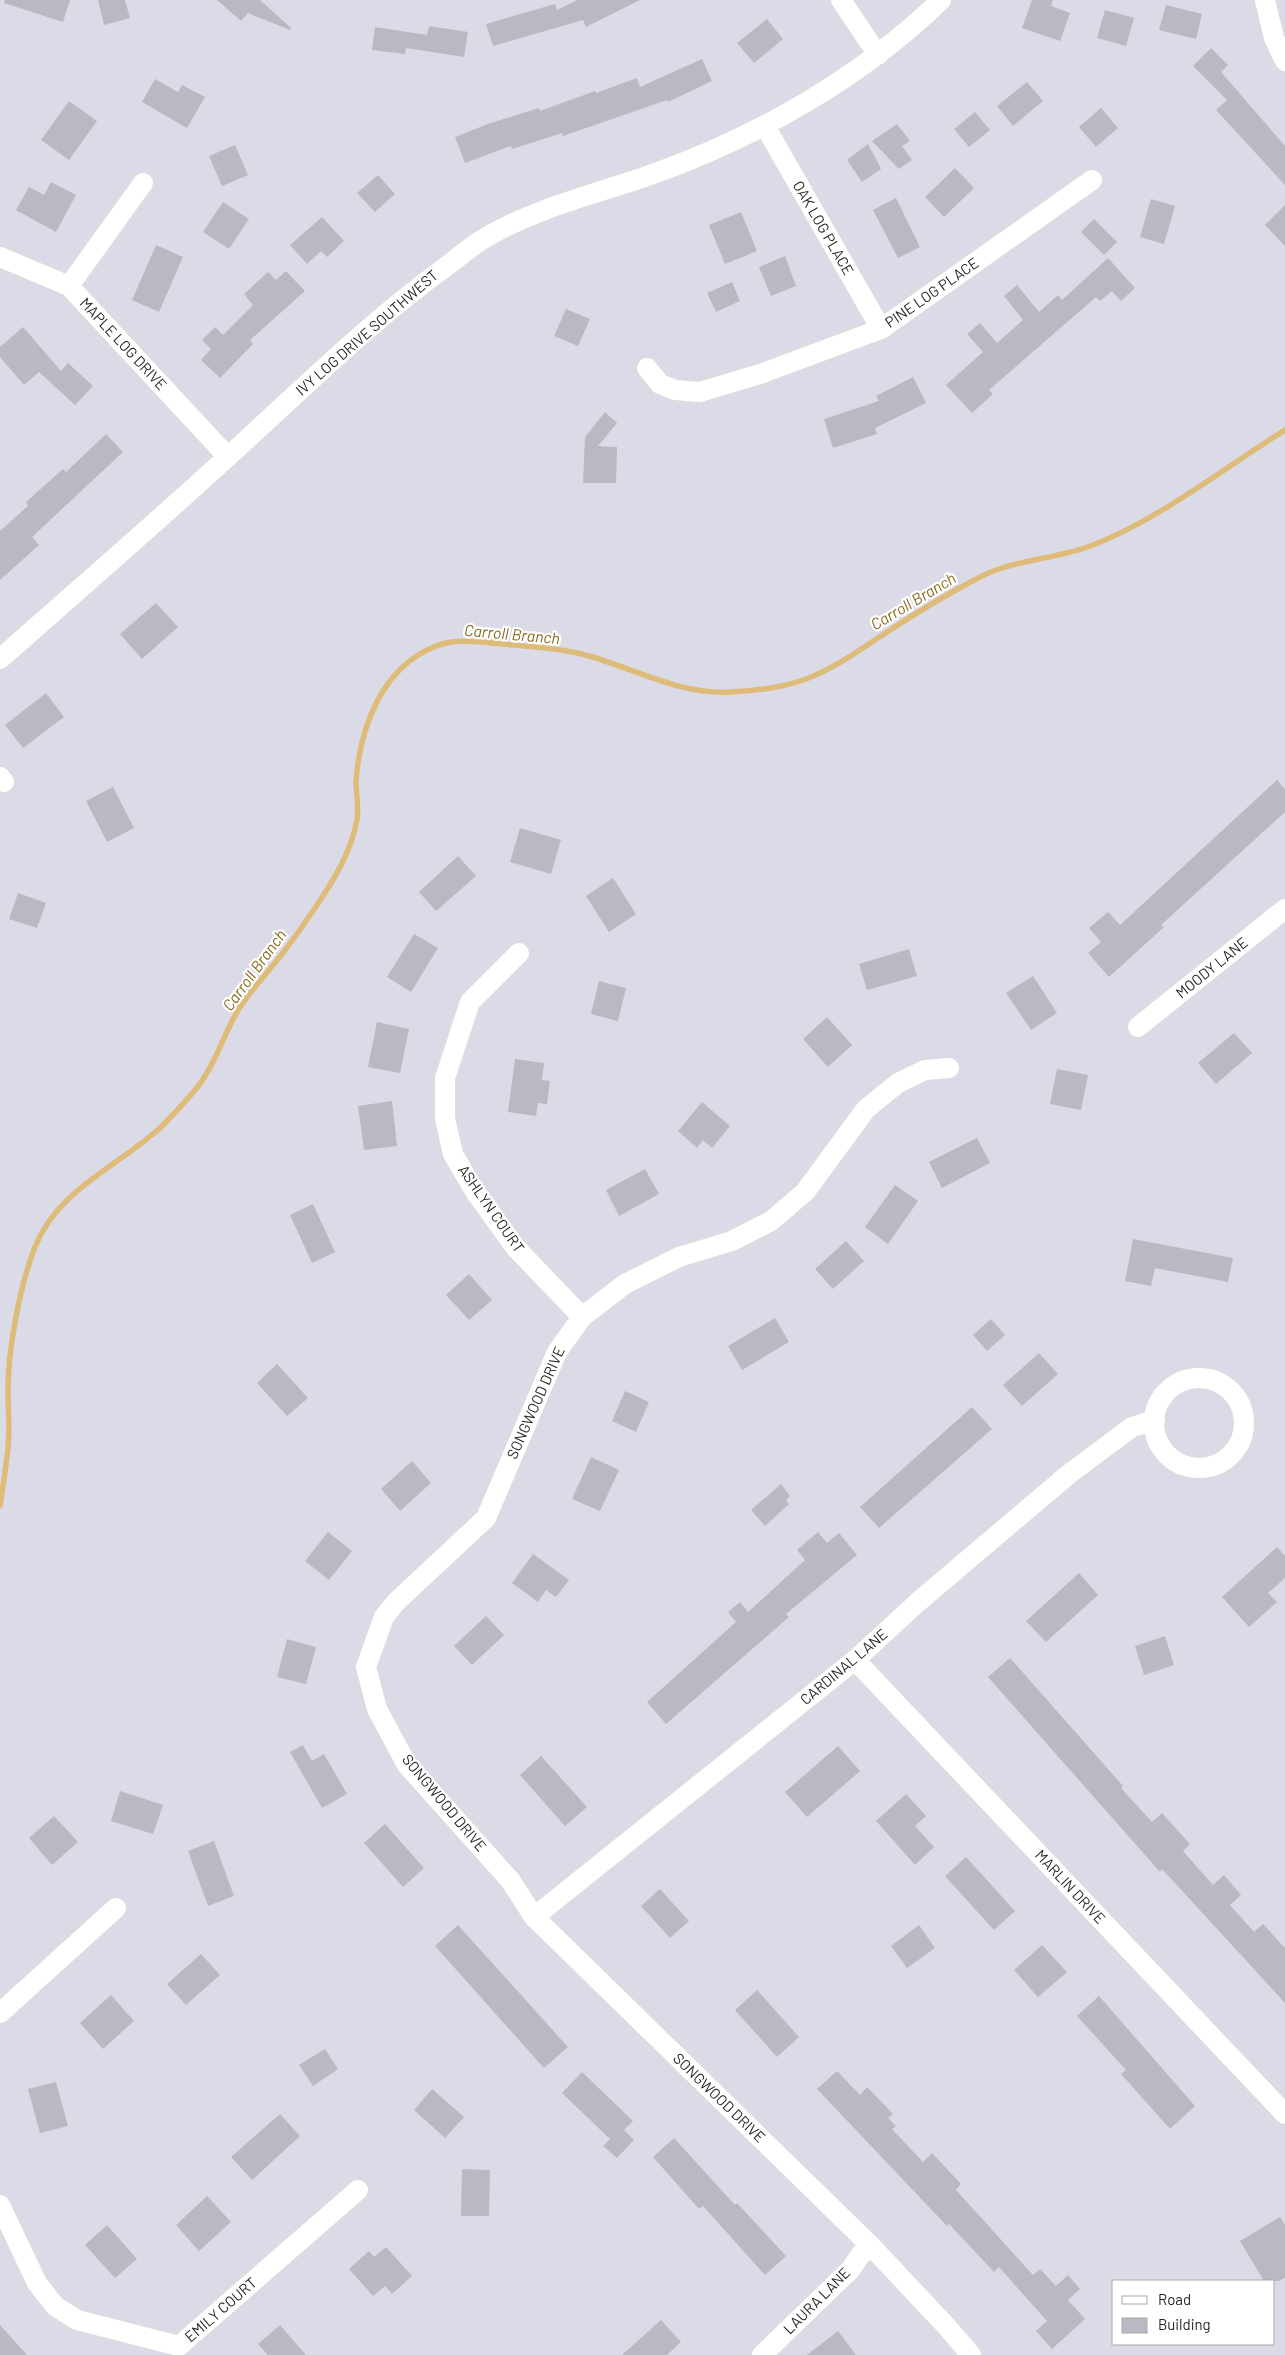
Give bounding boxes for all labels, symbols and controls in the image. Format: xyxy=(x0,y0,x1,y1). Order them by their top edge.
street label: OAK LOG PLACE xyxy=(790,177,858,278)
street label: PINE LOG PLACE xyxy=(881,253,982,331)
street label: IVY LOG DRIVE SOUTHWEST xyxy=(292,266,441,399)
street label: MAPLE LOG DRIVE xyxy=(76,294,171,393)
water label: Carroll Branch xyxy=(867,568,959,633)
water label: Carroll Branch xyxy=(463,620,561,647)
water label: Carroll Branch xyxy=(218,925,289,1014)
street label: MOODY LANE xyxy=(1172,933,1251,1002)
street label: ASHLYN COURT xyxy=(455,1161,529,1256)
street label: SONGWOOD DRIVE xyxy=(502,1344,568,1462)
street label: CARDINAL LANE xyxy=(796,1624,891,1708)
street label: SONGWOOD DRIVE xyxy=(399,1750,491,1855)
street label: MARLIN DRIVE xyxy=(1032,1846,1110,1927)
street label: SONGWOOD DRIVE xyxy=(670,2049,770,2146)
street label: LAURA LANE xyxy=(779,2263,853,2337)
street label: EMILY COURT xyxy=(181,2273,260,2345)
legend xyxy=(1112,2280,1275,2345)
text: Road xyxy=(1158,2290,1191,2308)
text: Building xyxy=(1158,2315,1211,2333)

